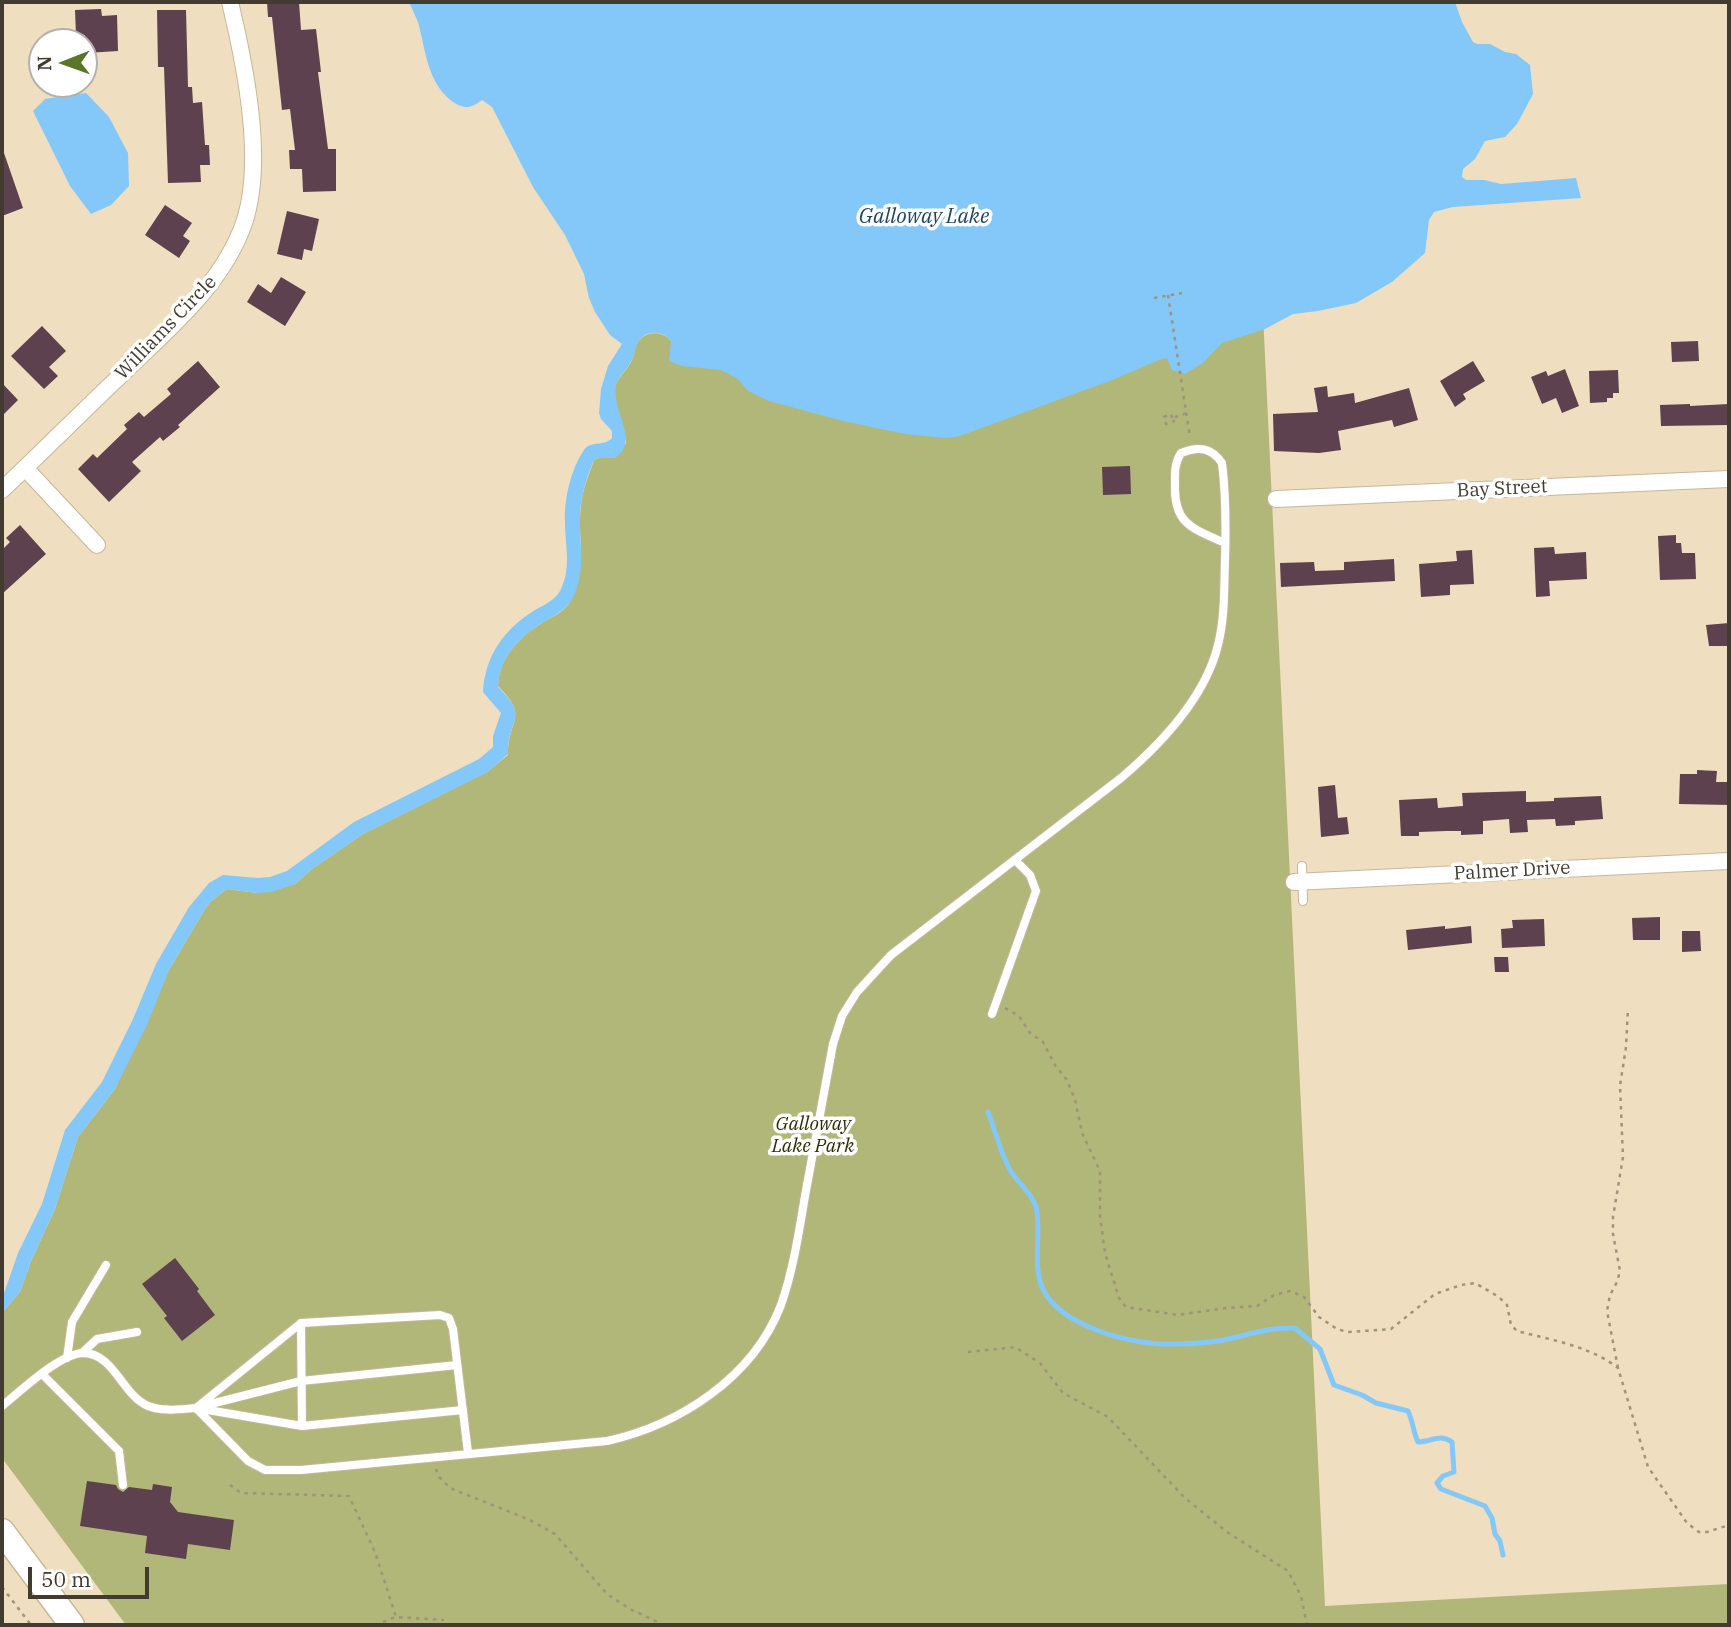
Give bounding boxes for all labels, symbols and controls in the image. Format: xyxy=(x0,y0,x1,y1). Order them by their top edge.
north arrow xyxy=(28,28,98,98)
text: N xyxy=(32,56,56,71)
water label: Galloway Lake xyxy=(859,204,989,230)
street label: Williams Circle xyxy=(111,271,221,385)
street label: Bay Street xyxy=(1456,475,1548,503)
street label: Palmer Drive xyxy=(1453,857,1571,885)
park label: Galloway Lake Park xyxy=(772,1114,854,1158)
scale bar xyxy=(32,1554,152,1598)
text: 50 m xyxy=(41,1565,91,1593)

